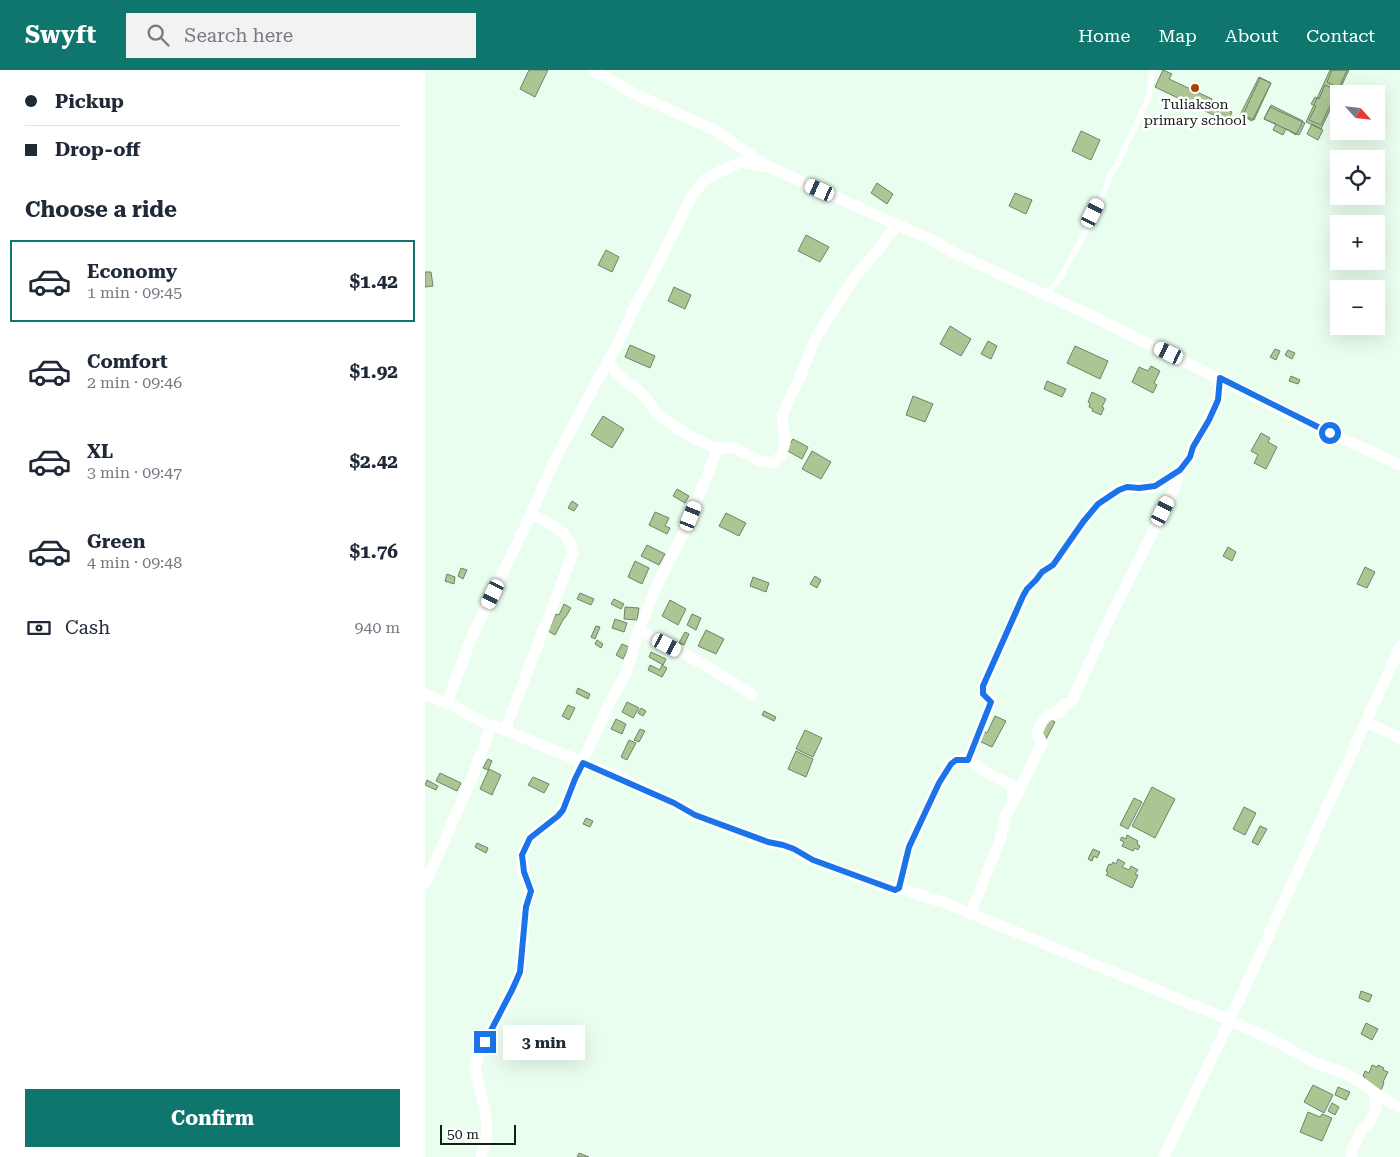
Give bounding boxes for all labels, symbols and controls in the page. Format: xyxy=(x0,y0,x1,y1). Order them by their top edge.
search box xyxy=(126,13,476,58)
text: Swyft xyxy=(25,21,96,49)
icon: search xyxy=(144,21,172,49)
text: Search here xyxy=(184,24,293,47)
text: Home xyxy=(1078,25,1130,46)
text: Map xyxy=(1158,25,1197,46)
text: About xyxy=(1225,25,1278,46)
text: Contact xyxy=(1306,25,1375,46)
marker: Tuliakson primary school xyxy=(1189,82,1201,94)
north arrow xyxy=(1330,85,1385,140)
map controls xyxy=(1330,85,1385,335)
text: Pickup xyxy=(55,90,124,113)
place label: Tuliakson primary school xyxy=(1144,96,1247,128)
text: Drop-off xyxy=(55,138,140,161)
button: locate xyxy=(1330,150,1385,205)
car xyxy=(803,177,836,203)
car xyxy=(1079,196,1106,230)
text: Choose a ride xyxy=(25,197,177,222)
button: + xyxy=(1330,215,1385,270)
icon: car xyxy=(27,259,72,304)
text: Economy xyxy=(87,260,177,283)
text: $1.42 xyxy=(349,270,398,293)
button: − xyxy=(1330,280,1385,335)
text: 1 min · 09:45 xyxy=(87,283,182,302)
car xyxy=(1152,340,1185,366)
icon: car xyxy=(27,349,72,394)
text: Comfort xyxy=(87,350,168,373)
text: $1.92 xyxy=(349,360,398,383)
text: 2 min · 09:46 xyxy=(87,373,182,392)
route start xyxy=(1319,422,1341,444)
icon: car xyxy=(27,439,72,484)
text: XL xyxy=(87,440,113,463)
text: $2.42 xyxy=(349,450,398,473)
text: 3 min · 09:47 xyxy=(87,463,182,482)
car xyxy=(1149,494,1176,528)
car xyxy=(678,499,703,533)
icon: car xyxy=(27,529,72,574)
text: Green xyxy=(87,530,145,553)
text: $1.76 xyxy=(349,540,398,563)
text: 4 min · 09:48 xyxy=(87,553,182,572)
car xyxy=(479,577,506,611)
icon: cash xyxy=(25,614,53,642)
text: Cash xyxy=(65,616,110,639)
text: 940 m xyxy=(354,618,400,637)
car xyxy=(650,632,683,658)
callout: 3 min xyxy=(503,1024,585,1060)
route end xyxy=(474,1031,496,1053)
text: 3 min xyxy=(522,1033,566,1052)
button: Confirm xyxy=(25,1089,400,1147)
scale bar xyxy=(440,1122,516,1145)
text: 50 m xyxy=(447,1126,479,1142)

